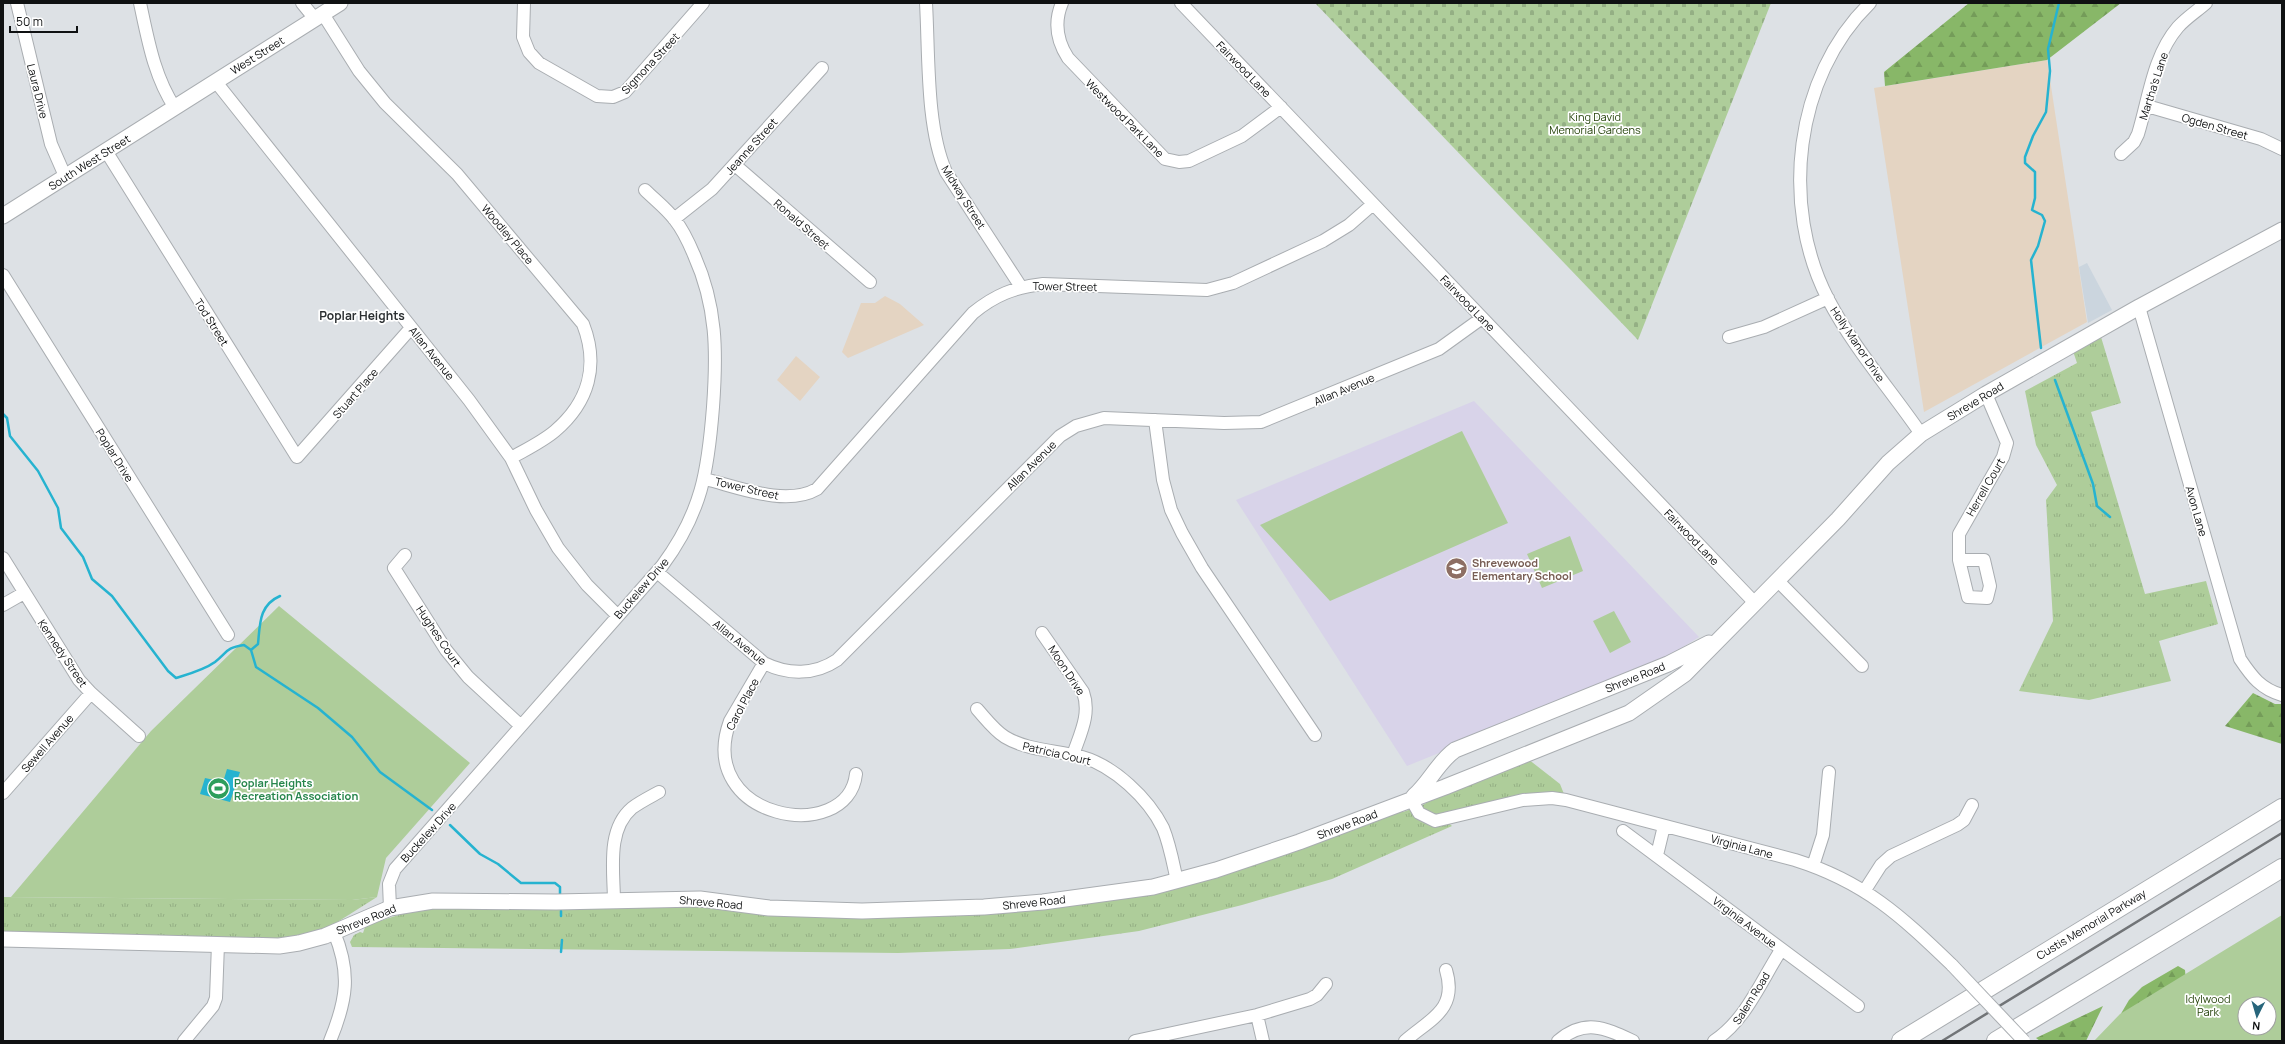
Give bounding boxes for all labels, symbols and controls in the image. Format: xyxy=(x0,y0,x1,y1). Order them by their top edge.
scale bar xyxy=(10,8,77,34)
text: 50 m xyxy=(16,13,43,30)
street label: Sigmona Street xyxy=(618,29,682,97)
street label: West Street xyxy=(227,33,287,77)
street label: Fairwood Lane xyxy=(1213,38,1275,101)
street label: Martha's Lane xyxy=(2135,50,2171,122)
street label: Laura Drive xyxy=(24,62,52,121)
street label: Westwood Park Lane xyxy=(1083,76,1168,161)
park label: King David Memorial Gardens xyxy=(1549,109,1641,137)
street label: Ogden Street xyxy=(2180,109,2250,143)
street label: Jeanne Street xyxy=(722,114,780,178)
street label: South West Street xyxy=(45,131,133,193)
street label: Midway Street xyxy=(938,162,990,232)
street label: Ronald Street xyxy=(771,195,833,253)
street label: Woodley Place xyxy=(479,201,538,267)
street label: Fairwood Lane xyxy=(1437,272,1499,335)
street label: Tower Street xyxy=(1032,278,1098,294)
street label: Tod Street xyxy=(192,295,232,349)
street label: Holly Manor Drive xyxy=(1827,304,1889,385)
district label: Poplar Heights xyxy=(319,307,405,324)
street label: Allan Avenue xyxy=(406,323,459,383)
street label: Stuart Place xyxy=(329,364,381,421)
street label: Allan Avenue xyxy=(1311,369,1377,409)
street label: Shreve Road xyxy=(1944,378,2006,424)
street label: Poplar Drive xyxy=(93,425,138,485)
street label: Allan Avenue xyxy=(1003,436,1060,493)
street label: Herrell Court xyxy=(1962,455,2008,519)
street label: Tower Street xyxy=(714,473,780,503)
street label: Avon Lane xyxy=(2183,484,2212,539)
street label: Fairwood Lane xyxy=(1661,506,1723,569)
street label: Buckelew Drive xyxy=(610,554,672,622)
school or university icon: Shrevewood Elementary School xyxy=(1444,555,1470,581)
place label: Shrevewood Elementary School xyxy=(1472,555,1572,583)
street label: Hughes Court xyxy=(413,602,465,670)
street label: Kennedy Street xyxy=(35,616,91,690)
street label: Allan Avenue xyxy=(710,616,770,669)
street label: Moon Drive xyxy=(1045,642,1089,698)
street label: Shreve Road xyxy=(1603,658,1667,696)
street label: Carol Place xyxy=(722,675,762,733)
street label: Sewell Avenue xyxy=(18,710,77,775)
street label: Patricia Court xyxy=(1021,738,1093,768)
sports icon: Poplar Heights Recreation Association xyxy=(205,775,231,801)
place label: Poplar Heights Recreation Association xyxy=(234,775,358,803)
street label: Buckelew Drive xyxy=(397,798,459,865)
street label: Shreve Road xyxy=(1315,806,1379,842)
street label: Virginia Lane xyxy=(1709,830,1775,862)
street label: Custis Memorial Parkway xyxy=(2033,885,2149,963)
street label: Shreve Road xyxy=(1002,891,1066,913)
street label: Shreve Road xyxy=(679,892,743,912)
street label: Virginia Avenue xyxy=(1710,893,1781,951)
street label: Shreve Road xyxy=(334,900,398,938)
street label: Salem Road xyxy=(1729,969,1773,1027)
park label: Idylwood Park xyxy=(2185,991,2231,1019)
north arrow xyxy=(2237,996,2277,1036)
text: N xyxy=(2251,1019,2261,1034)

